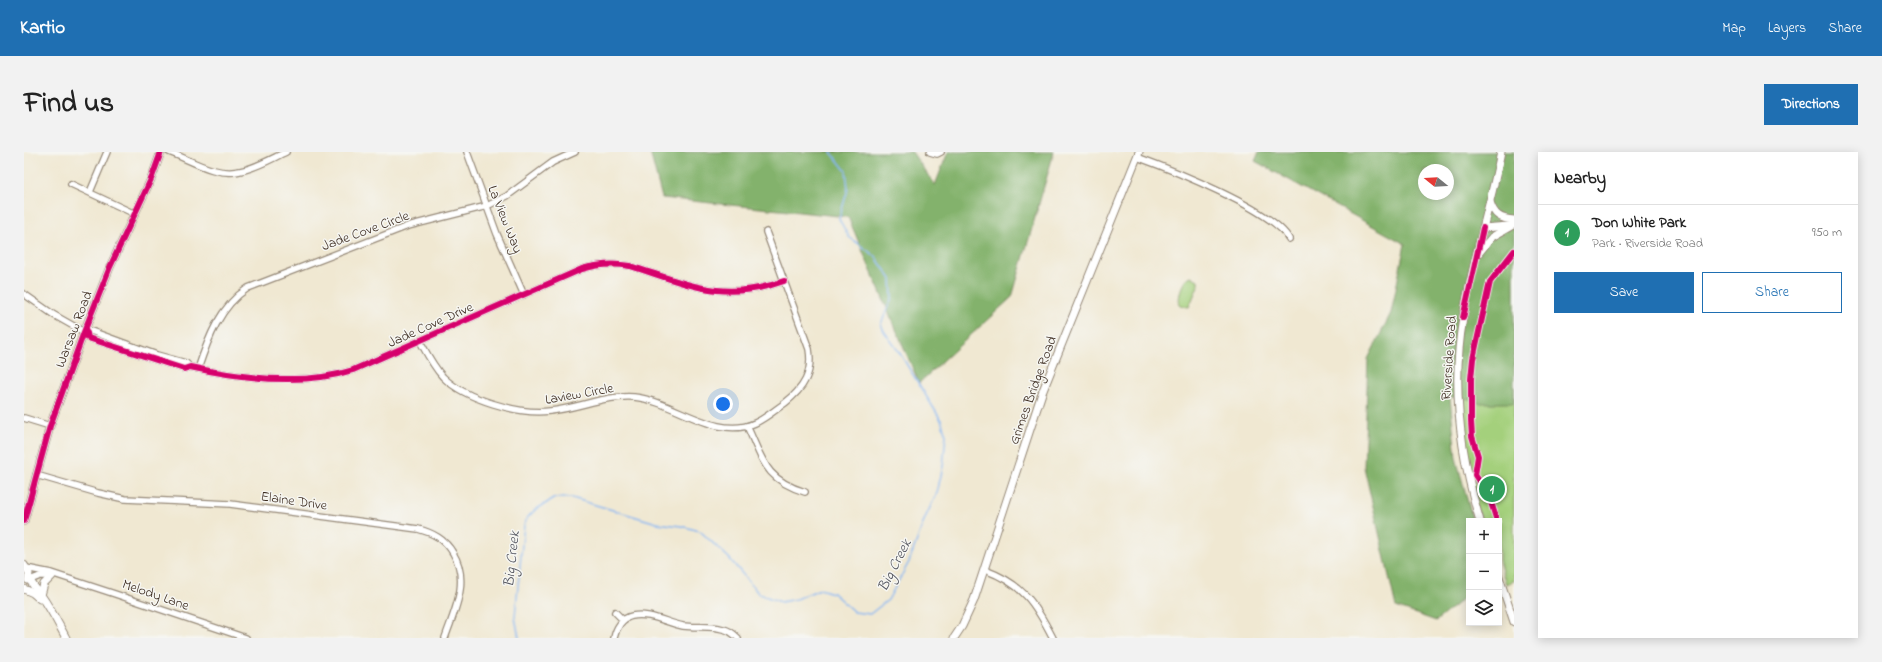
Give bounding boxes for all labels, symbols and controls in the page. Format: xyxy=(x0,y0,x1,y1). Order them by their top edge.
text: Kartio xyxy=(20,15,65,42)
text: Map xyxy=(1722,18,1746,39)
text: Layers xyxy=(1768,18,1806,39)
text: Share xyxy=(1828,18,1862,39)
text: Find us xyxy=(24,84,114,125)
button: Directions xyxy=(1764,84,1858,125)
north arrow xyxy=(1418,164,1454,200)
text: Nearby xyxy=(1554,166,1606,191)
street label: La View Way xyxy=(481,183,528,257)
street label: Jade Cove Circle xyxy=(319,206,413,257)
text: Don White Park xyxy=(1592,212,1686,234)
text: 1 xyxy=(1565,223,1569,242)
text: 950 m xyxy=(1812,223,1842,242)
text: Park · Riverside Road xyxy=(1592,234,1703,253)
button: Save xyxy=(1554,272,1694,313)
button: Share xyxy=(1702,272,1842,313)
street label: Warsaw Road xyxy=(50,288,99,371)
street label: Jade Cove Drive xyxy=(384,297,477,354)
street label: Riverside Road xyxy=(1436,315,1463,401)
street label: Grimes Bridge Road xyxy=(1004,333,1064,448)
street label: Laview Circle xyxy=(543,378,616,411)
your location xyxy=(713,394,733,414)
pin: 1 xyxy=(1479,474,1505,504)
street label: Elaine Drive xyxy=(259,486,329,517)
map controls xyxy=(1466,518,1502,626)
button: + xyxy=(1466,518,1502,554)
water label: Big Creek xyxy=(498,529,527,588)
water label: Big Creek xyxy=(872,534,919,596)
button: − xyxy=(1466,554,1502,590)
street label: Melody Lane xyxy=(119,574,192,618)
button: layers xyxy=(1466,590,1502,626)

